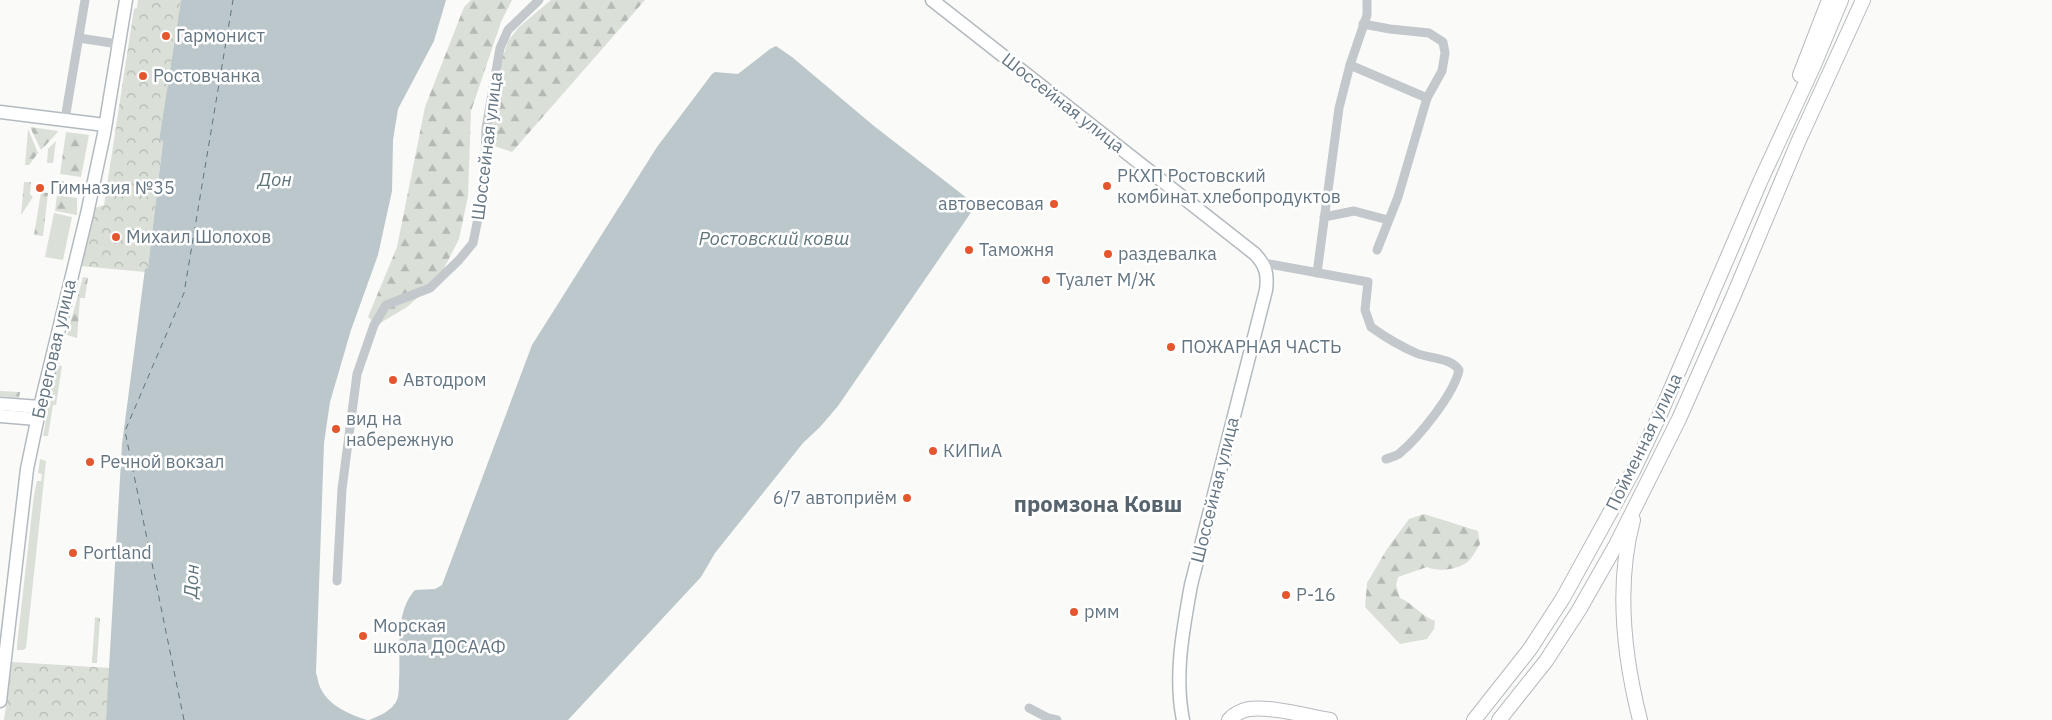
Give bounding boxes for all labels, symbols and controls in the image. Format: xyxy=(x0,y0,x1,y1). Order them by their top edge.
place label: Гармонист xyxy=(176,24,265,47)
marker: Гармонист xyxy=(160,30,172,42)
street label: Шоссейная улица xyxy=(997,47,1130,158)
place label: Ростовчанка xyxy=(153,64,261,87)
marker: Ростовчанка xyxy=(137,70,149,82)
street label: Шоссейная улица xyxy=(466,70,507,222)
place label: РКХП Ростовский комбинат хлебопродуктов xyxy=(1117,164,1341,208)
water label: Дон xyxy=(256,167,292,191)
place label: Гимназия №35 xyxy=(50,176,175,199)
marker: РКХП Ростовский комбинат хлебопродуктов xyxy=(1101,180,1113,192)
marker: Гимназия №35 xyxy=(34,182,46,194)
place label: автовесовая xyxy=(938,192,1044,215)
marker: автовесовая xyxy=(1048,198,1060,210)
place label: Михаил Шолохов xyxy=(126,225,271,248)
water label: Ростовский ковш xyxy=(699,226,849,250)
marker: Михаил Шолохов xyxy=(110,231,122,243)
place label: Таможня xyxy=(979,238,1054,261)
place label: раздевалка xyxy=(1118,242,1217,265)
marker: Таможня xyxy=(963,244,975,256)
marker: раздевалка xyxy=(1102,248,1114,260)
place label: Туалет М/Ж xyxy=(1056,268,1156,291)
marker: Туалет М/Ж xyxy=(1040,274,1052,286)
street label: Береговая улица xyxy=(26,276,81,421)
place label: ПОЖАРНАЯ ЧАСТЬ xyxy=(1181,335,1341,358)
marker: ПОЖАРНАЯ ЧАСТЬ xyxy=(1165,341,1177,353)
place label: Автодром xyxy=(403,368,486,391)
street label: Пойменная улица xyxy=(1600,369,1687,514)
marker: Автодром xyxy=(387,374,399,386)
place label: вид на набережную xyxy=(346,407,454,451)
street label: Шоссейная улица xyxy=(1185,414,1244,565)
marker: вид на набережную xyxy=(330,423,342,435)
place label: КИПиА xyxy=(943,439,1003,462)
marker: КИПиА xyxy=(927,445,939,457)
place label: Речной вокзал xyxy=(100,450,224,473)
marker: Речной вокзал xyxy=(84,456,96,468)
place label: 6/7 автоприём xyxy=(773,486,897,509)
district label: промзона Ковш xyxy=(1014,489,1182,518)
marker: 6/7 автоприём xyxy=(901,492,913,504)
place label: Portland xyxy=(83,541,152,564)
marker: Portland xyxy=(67,547,79,559)
water label: Дон xyxy=(178,563,204,601)
place label: Р-16 xyxy=(1296,583,1336,606)
marker: Р-16 xyxy=(1280,589,1292,601)
place label: рмм xyxy=(1084,600,1120,623)
marker: рмм xyxy=(1068,606,1080,618)
place label: Морская школа ДОСААФ xyxy=(373,614,506,658)
marker: Морская школа ДОСААФ xyxy=(357,630,369,642)

